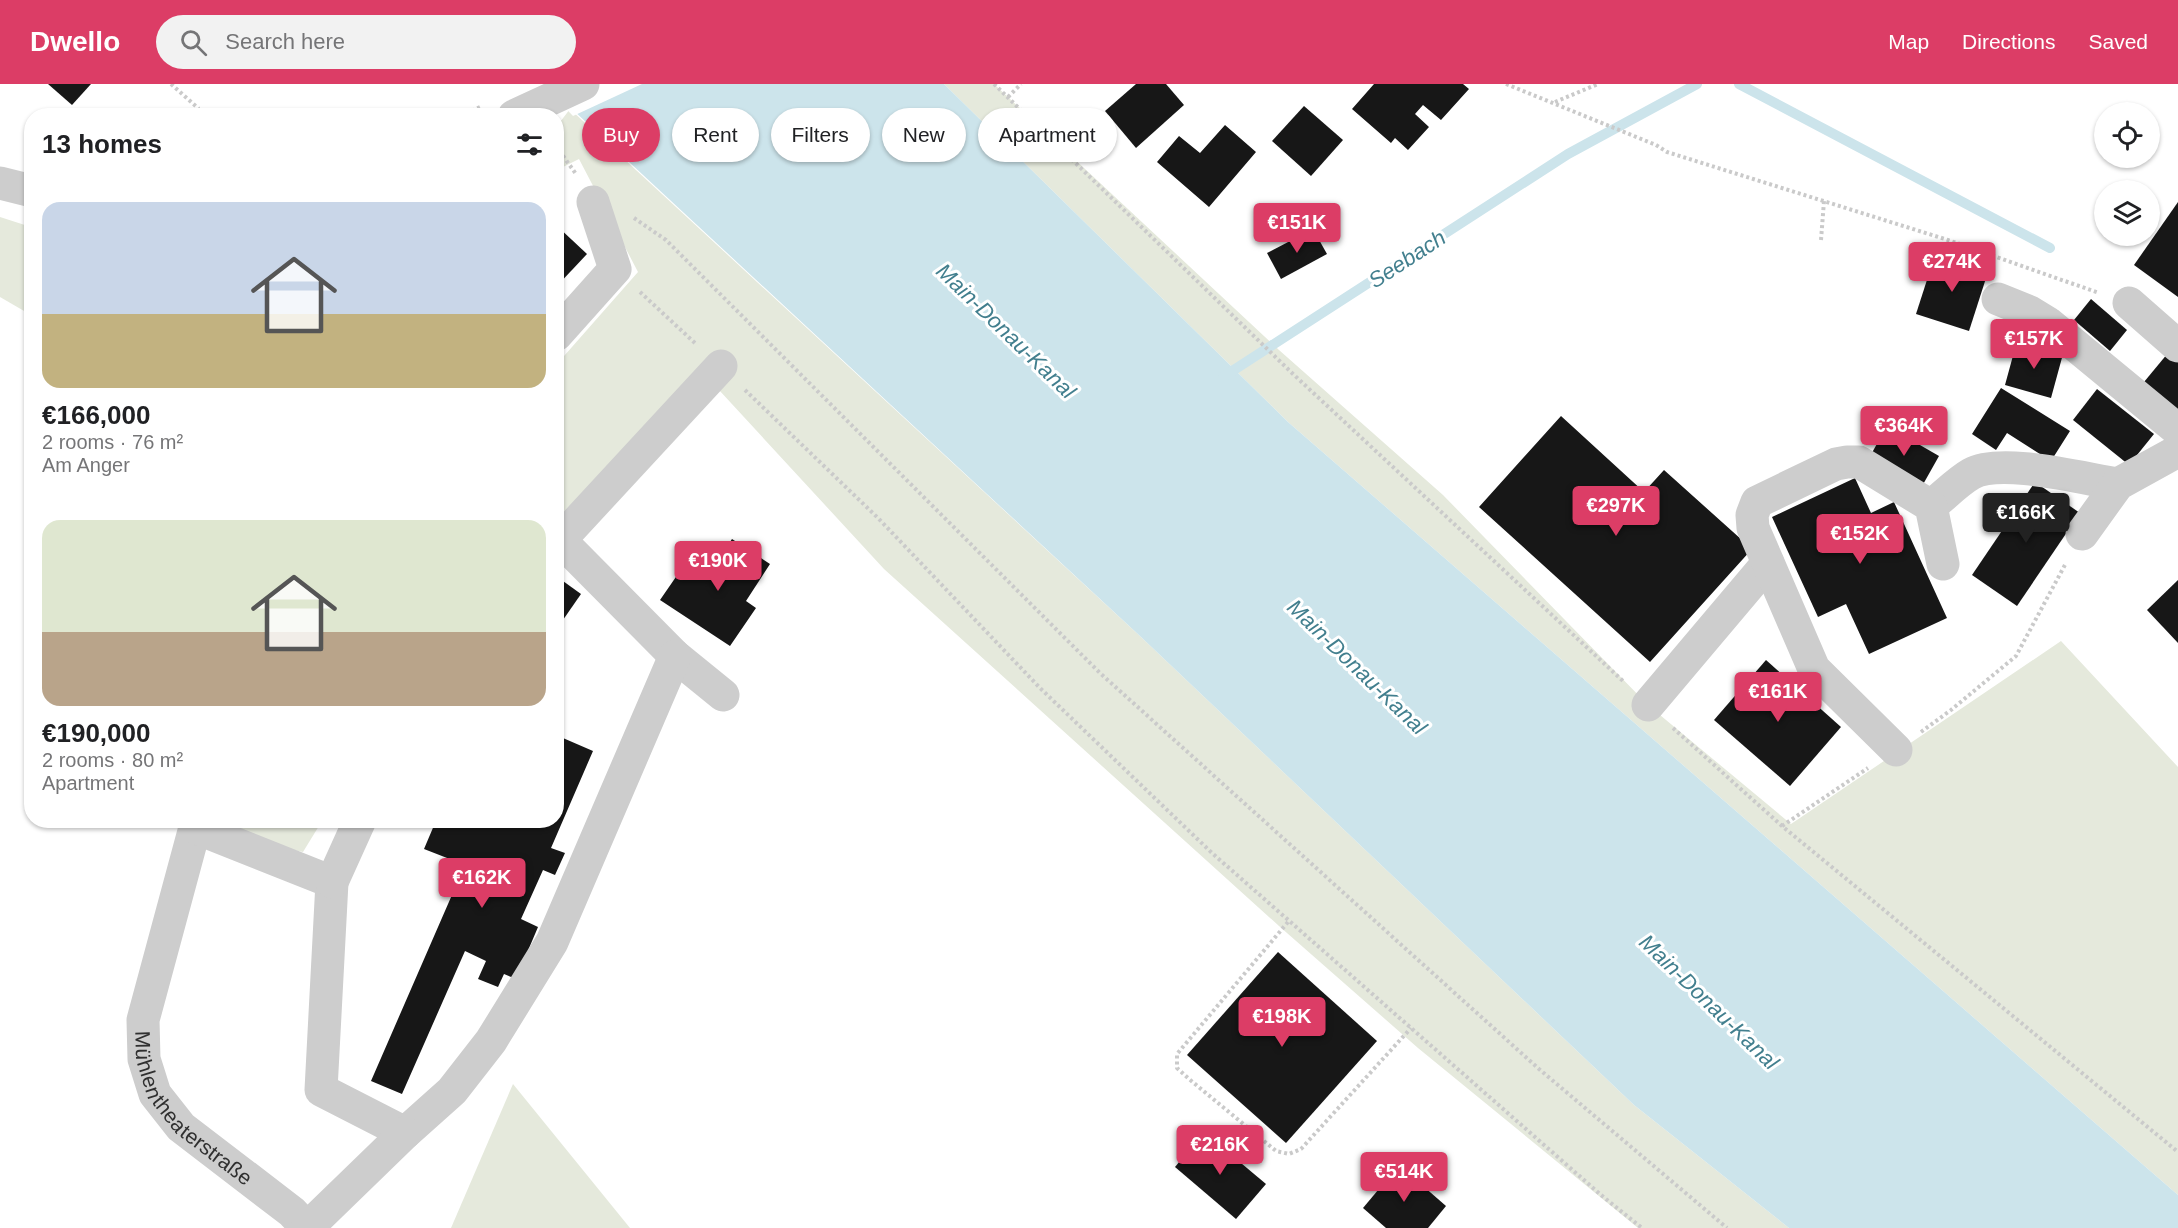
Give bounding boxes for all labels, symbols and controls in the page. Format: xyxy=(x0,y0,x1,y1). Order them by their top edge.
search box xyxy=(156,15,576,69)
text: Dwello xyxy=(30,26,120,57)
icon: search xyxy=(177,26,210,59)
text: Search here xyxy=(225,29,345,54)
text: Map xyxy=(1888,30,1929,53)
text: Directions xyxy=(1962,30,2055,53)
text: Saved xyxy=(2088,30,2148,53)
map controls xyxy=(2094,102,2160,246)
button: locate xyxy=(2094,102,2160,168)
chip: Buy xyxy=(582,108,660,162)
chip: Rent xyxy=(672,108,759,162)
chip: Filters xyxy=(771,108,870,162)
chip: New xyxy=(882,108,966,162)
chip: Apartment xyxy=(978,108,1117,162)
icon: filters xyxy=(513,128,546,161)
text: 13 homes xyxy=(42,129,162,159)
button: layers xyxy=(2094,180,2160,246)
pin: €151K xyxy=(1255,203,1339,254)
text: €151K xyxy=(1268,211,1326,233)
water label: Seebach xyxy=(1364,225,1450,293)
icon: home xyxy=(240,241,348,349)
pin: €274K xyxy=(1910,242,1994,293)
text: €274K xyxy=(1923,250,1981,272)
water label: Main-Donau-Kanal xyxy=(931,258,1081,404)
pin: €157K xyxy=(1992,319,2076,370)
text: €157K xyxy=(2005,327,2063,349)
text: €166,000 xyxy=(42,400,150,430)
pin: €364K xyxy=(1862,406,1946,457)
text: €364K xyxy=(1875,414,1933,436)
text: 2 rooms · 76 m² xyxy=(42,431,183,453)
text: Am Anger xyxy=(42,454,130,476)
pin: €297K xyxy=(1574,486,1658,537)
pin: €166K xyxy=(1984,493,2068,544)
text: €297K xyxy=(1587,494,1645,516)
text: €166K xyxy=(1997,501,2055,523)
pin: €152K xyxy=(1818,514,1902,565)
text: €152K xyxy=(1831,522,1889,544)
pin: €190K xyxy=(676,541,760,592)
text: €190K xyxy=(689,549,747,571)
icon: home xyxy=(240,559,348,667)
water label: Main-Donau-Kanal xyxy=(1282,594,1432,740)
pin: €161K xyxy=(1736,672,1820,723)
text: €161K xyxy=(1749,680,1807,702)
text: €190,000 xyxy=(42,718,150,748)
text: 2 rooms · 80 m² xyxy=(42,749,183,771)
text: Apartment xyxy=(42,772,134,794)
pin: €162K xyxy=(440,858,524,909)
text: €162K xyxy=(453,866,511,888)
water label: Main-Donau-Kanal xyxy=(1634,929,1784,1075)
pin: €198K xyxy=(1240,997,1324,1048)
text: €198K xyxy=(1253,1005,1311,1027)
street label: Mühlentheaterstraße xyxy=(132,1031,257,1189)
pin: €216K xyxy=(1178,1125,1262,1176)
text: €216K xyxy=(1191,1133,1249,1155)
pin: €514K xyxy=(1362,1152,1446,1203)
text: €514K xyxy=(1375,1160,1433,1182)

